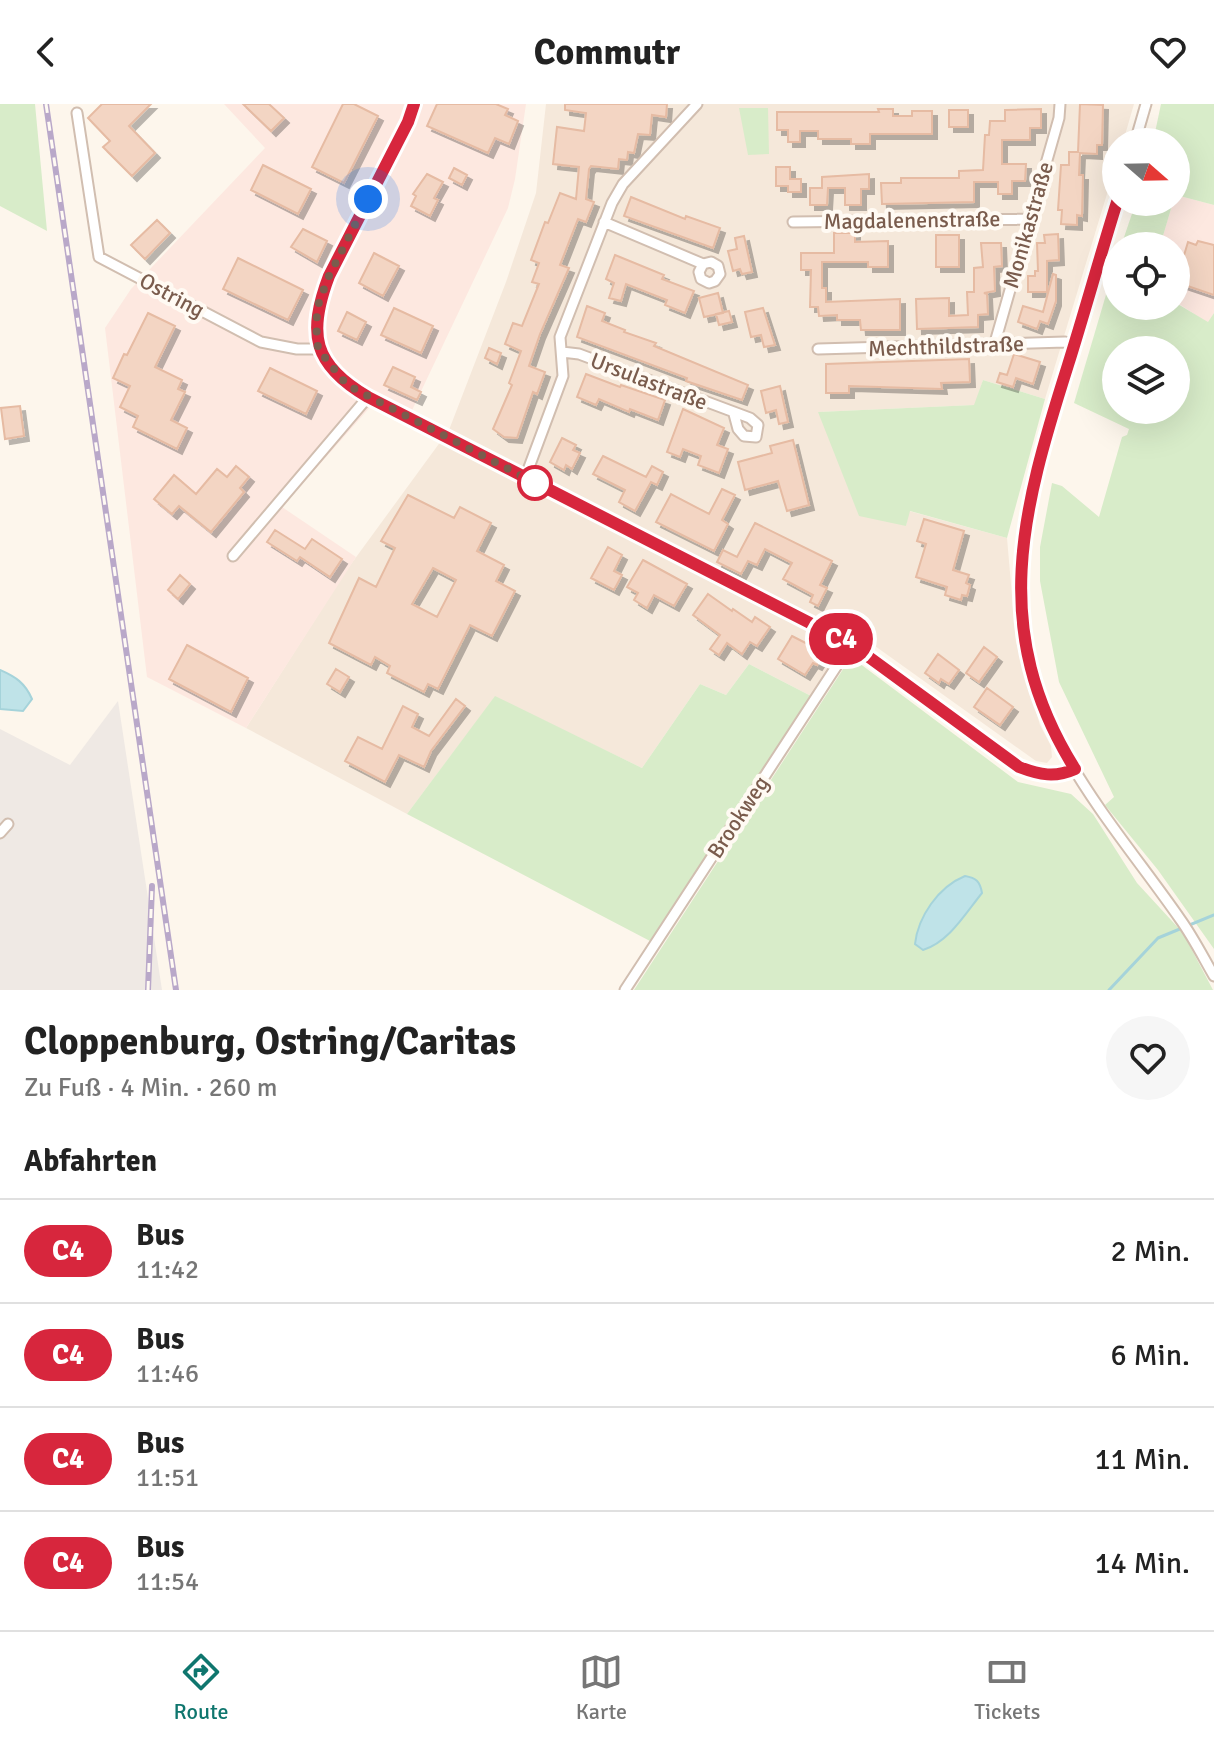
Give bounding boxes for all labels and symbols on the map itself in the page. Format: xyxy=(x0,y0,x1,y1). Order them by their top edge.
north arrow xyxy=(1102,128,1190,216)
street label: Monikastraße xyxy=(997,159,1059,291)
your location xyxy=(348,179,388,219)
street label: Magdalenenstraße xyxy=(823,205,1001,235)
street label: Ostring xyxy=(135,267,209,323)
street label: Mechthildstraße xyxy=(868,330,1024,362)
street label: Ursulastraße xyxy=(587,346,711,416)
unlabelled marker xyxy=(518,466,552,500)
line badge: C4 xyxy=(805,613,877,665)
street label: Brookweg xyxy=(701,771,775,863)

